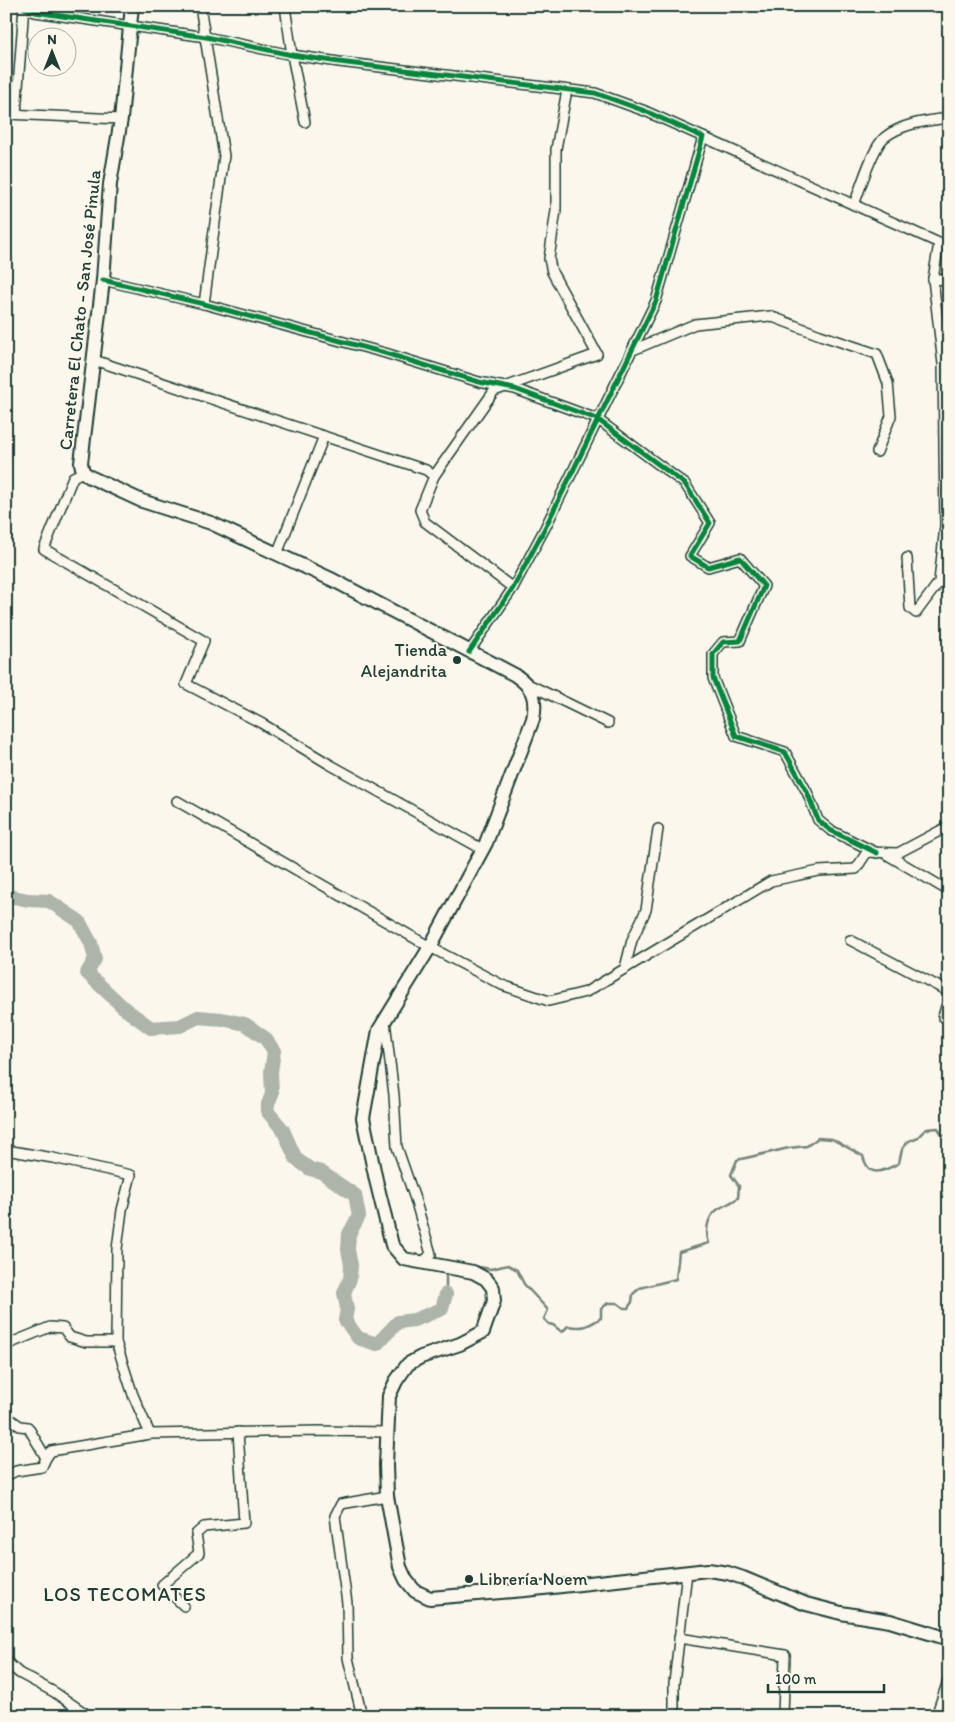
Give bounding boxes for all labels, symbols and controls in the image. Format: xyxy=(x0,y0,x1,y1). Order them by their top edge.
north arrow xyxy=(28,28,78,78)
text: N xyxy=(47,31,57,48)
street label: Carretera El Chato - San José Pinula xyxy=(54,168,106,451)
place label: Tienda Alejandrita xyxy=(361,639,448,682)
marker: Tienda Alejandrita xyxy=(451,654,463,666)
place label: Librería Noem xyxy=(479,1568,588,1590)
marker: Librería Noem xyxy=(463,1573,475,1585)
district label: LOS TECOMATES xyxy=(43,1582,207,1606)
scale bar xyxy=(768,1662,884,1694)
text: 100 m xyxy=(775,1670,817,1688)

